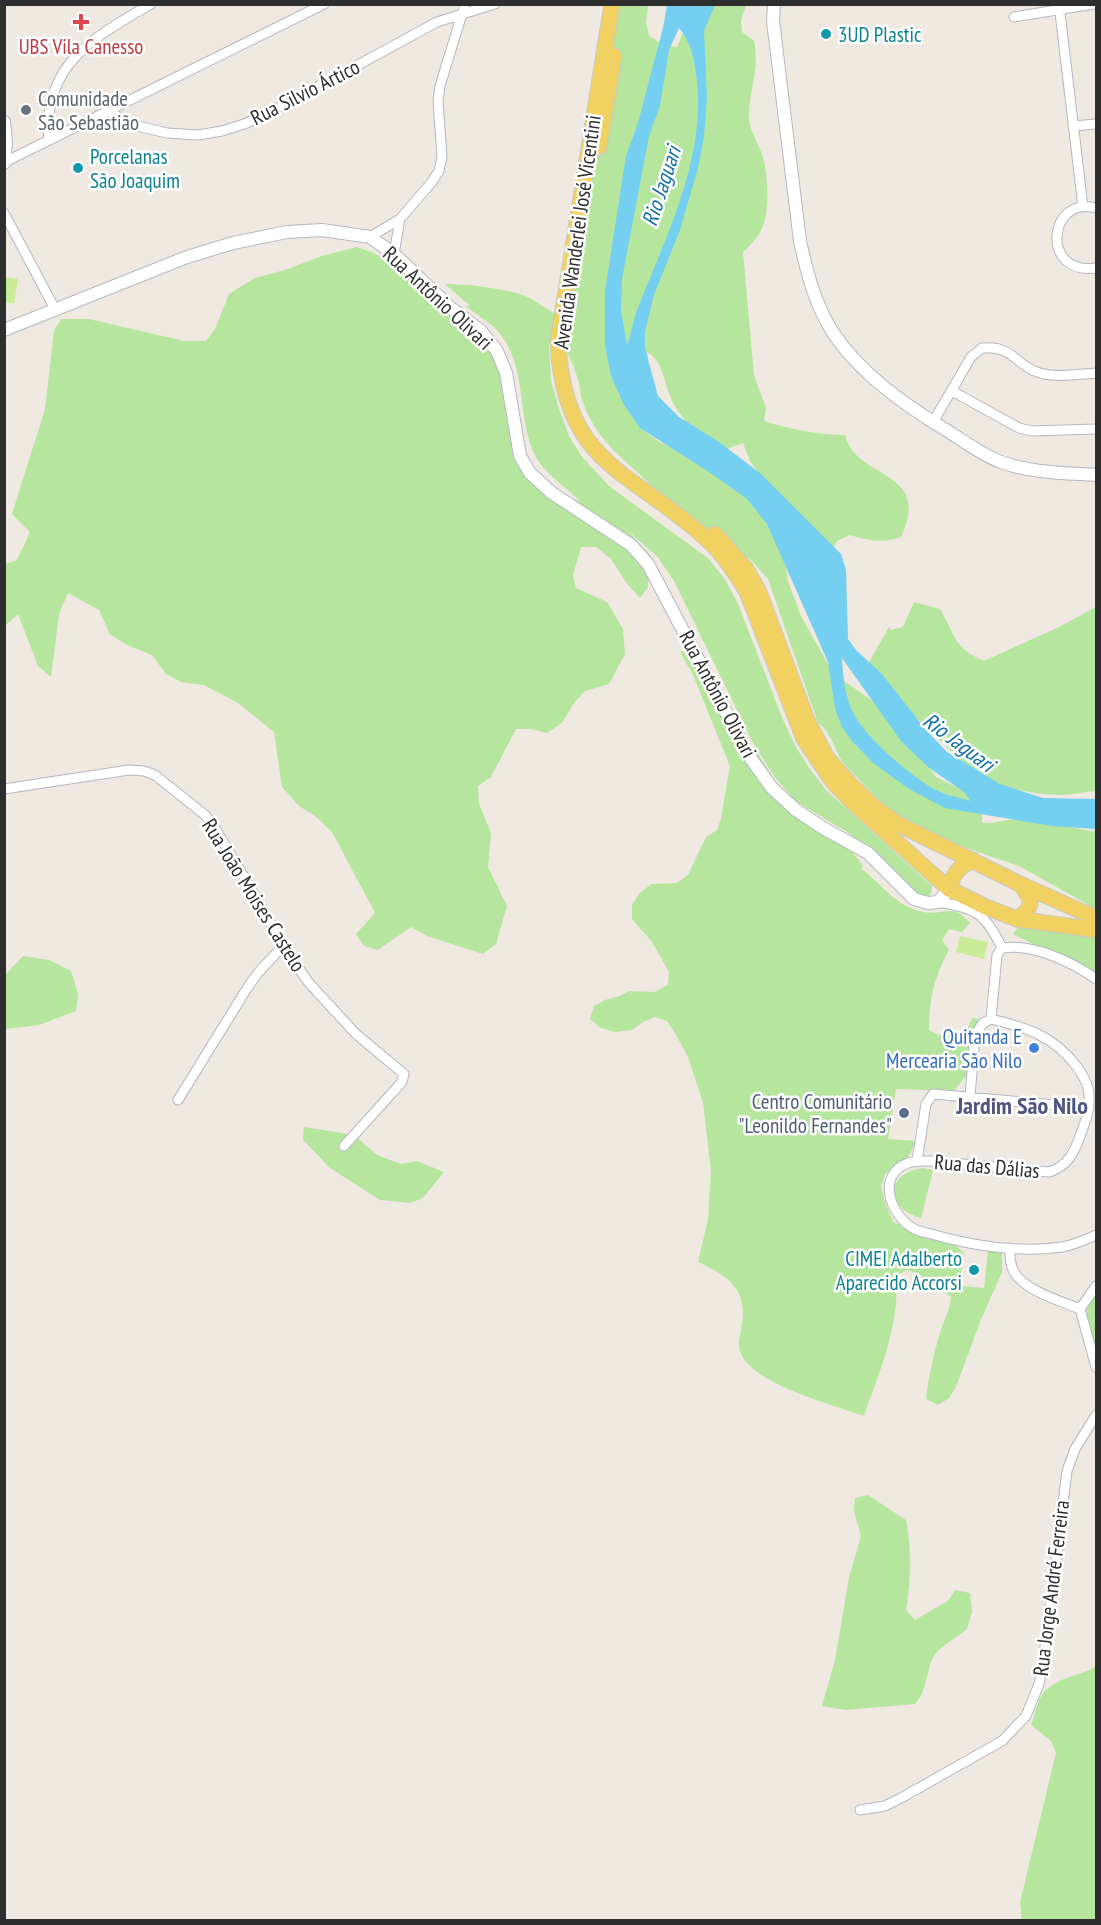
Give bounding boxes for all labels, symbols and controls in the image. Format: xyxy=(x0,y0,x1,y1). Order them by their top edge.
marker: UBS Vila Canesso xyxy=(72,13,90,31)
place label: 3UD Plastic xyxy=(838,21,922,48)
marker: 3UD Plastic xyxy=(819,27,833,41)
place label: UBS Vila Canesso xyxy=(19,33,143,60)
street label: Rua Silvio Ártico xyxy=(246,53,364,131)
place label: Comunidade São Sebastião xyxy=(38,85,139,136)
marker: Comunidade São Sebastião xyxy=(19,103,33,117)
street label: Avenida Wanderlei José Vicentini xyxy=(547,113,607,351)
water label: Rio Jaguari xyxy=(635,139,688,229)
place label: Porcelanas São Joaquim xyxy=(90,143,180,194)
marker: Porcelanas São Joaquim xyxy=(71,161,85,175)
street label: Rua Antônio Olivari xyxy=(377,240,499,356)
street label: Rua Antônio Olivari xyxy=(673,626,763,762)
water label: Rio Jaguari xyxy=(918,706,1003,780)
street label: Rua João Moises Castelo xyxy=(196,813,312,977)
place label: Quitanda E Mercearia São Nilo xyxy=(886,1023,1022,1074)
marker: Quitanda E Mercearia São Nilo xyxy=(1027,1041,1041,1055)
place label: Centro Comunitário "Leonildo Fernandes" xyxy=(739,1088,892,1139)
district label: Jardim São Nilo xyxy=(955,1090,1088,1121)
marker: Centro Comunitário "Leonildo Fernandes" xyxy=(897,1106,911,1120)
street label: Rua das Dálias xyxy=(933,1148,1041,1184)
place label: CIMEI Adalberto Aparecido Accorsi xyxy=(836,1245,962,1296)
marker: CIMEI Adalberto Aparecido Accorsi xyxy=(967,1263,981,1277)
street label: Rua Jorge André Ferreira xyxy=(1027,1499,1075,1677)

